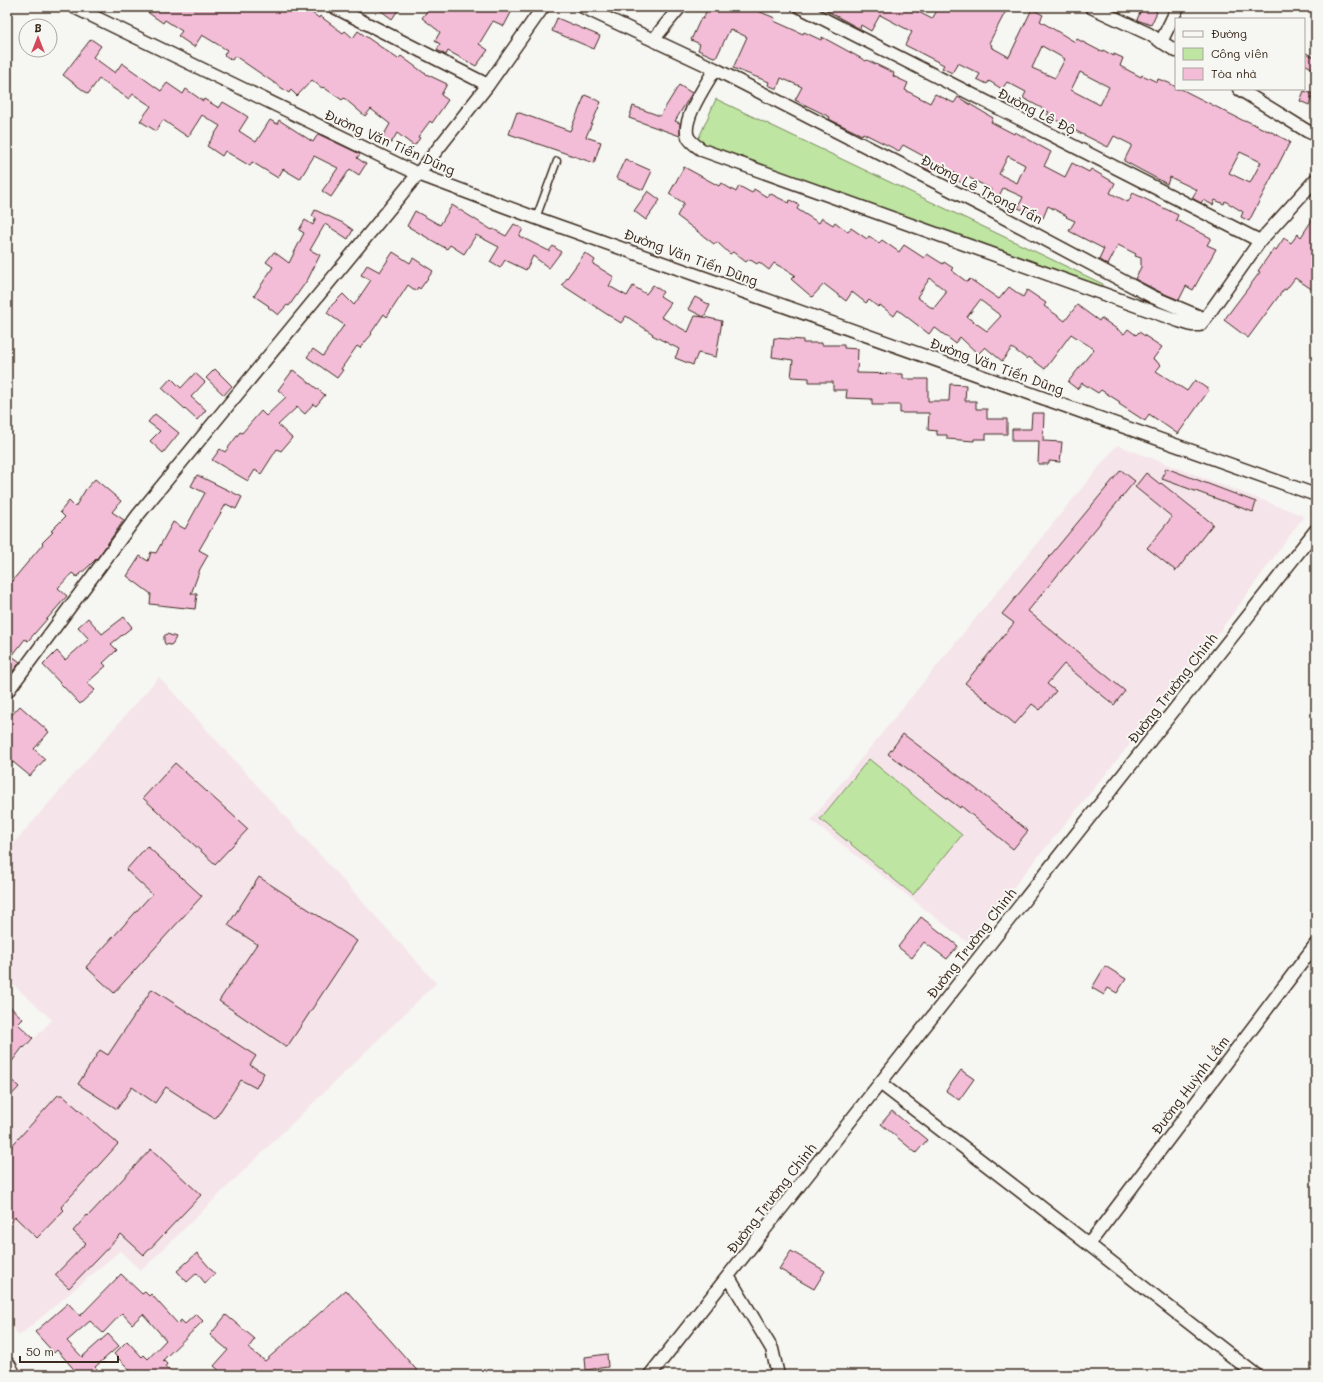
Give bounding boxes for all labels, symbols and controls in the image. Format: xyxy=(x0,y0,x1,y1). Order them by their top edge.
north arrow xyxy=(18,18,58,58)
legend xyxy=(1175,18,1305,90)
text: B xyxy=(34,20,42,35)
text: Đường xyxy=(1211,25,1247,41)
text: Công viên xyxy=(1211,45,1268,61)
text: Tòa nhà xyxy=(1211,65,1257,81)
street label: Đường Lê Độ xyxy=(995,83,1079,139)
street label: Đường Văn Tiến Dũng xyxy=(322,105,458,179)
street label: Đường Lê Trọng Tấn xyxy=(918,150,1046,228)
street label: Đường Văn Tiến Dũng xyxy=(621,224,761,290)
street label: Đường Văn Tiến Dũng xyxy=(927,333,1067,399)
street label: Đường Trường Chinh xyxy=(1123,629,1221,747)
street label: Đường Trường Chinh xyxy=(922,884,1020,1002)
street label: Đường Huỳnh Lắm xyxy=(1147,1032,1233,1138)
street label: Đường Trường Chinh xyxy=(722,1139,820,1257)
scale bar xyxy=(20,1338,118,1364)
text: 50 m xyxy=(26,1343,54,1359)

